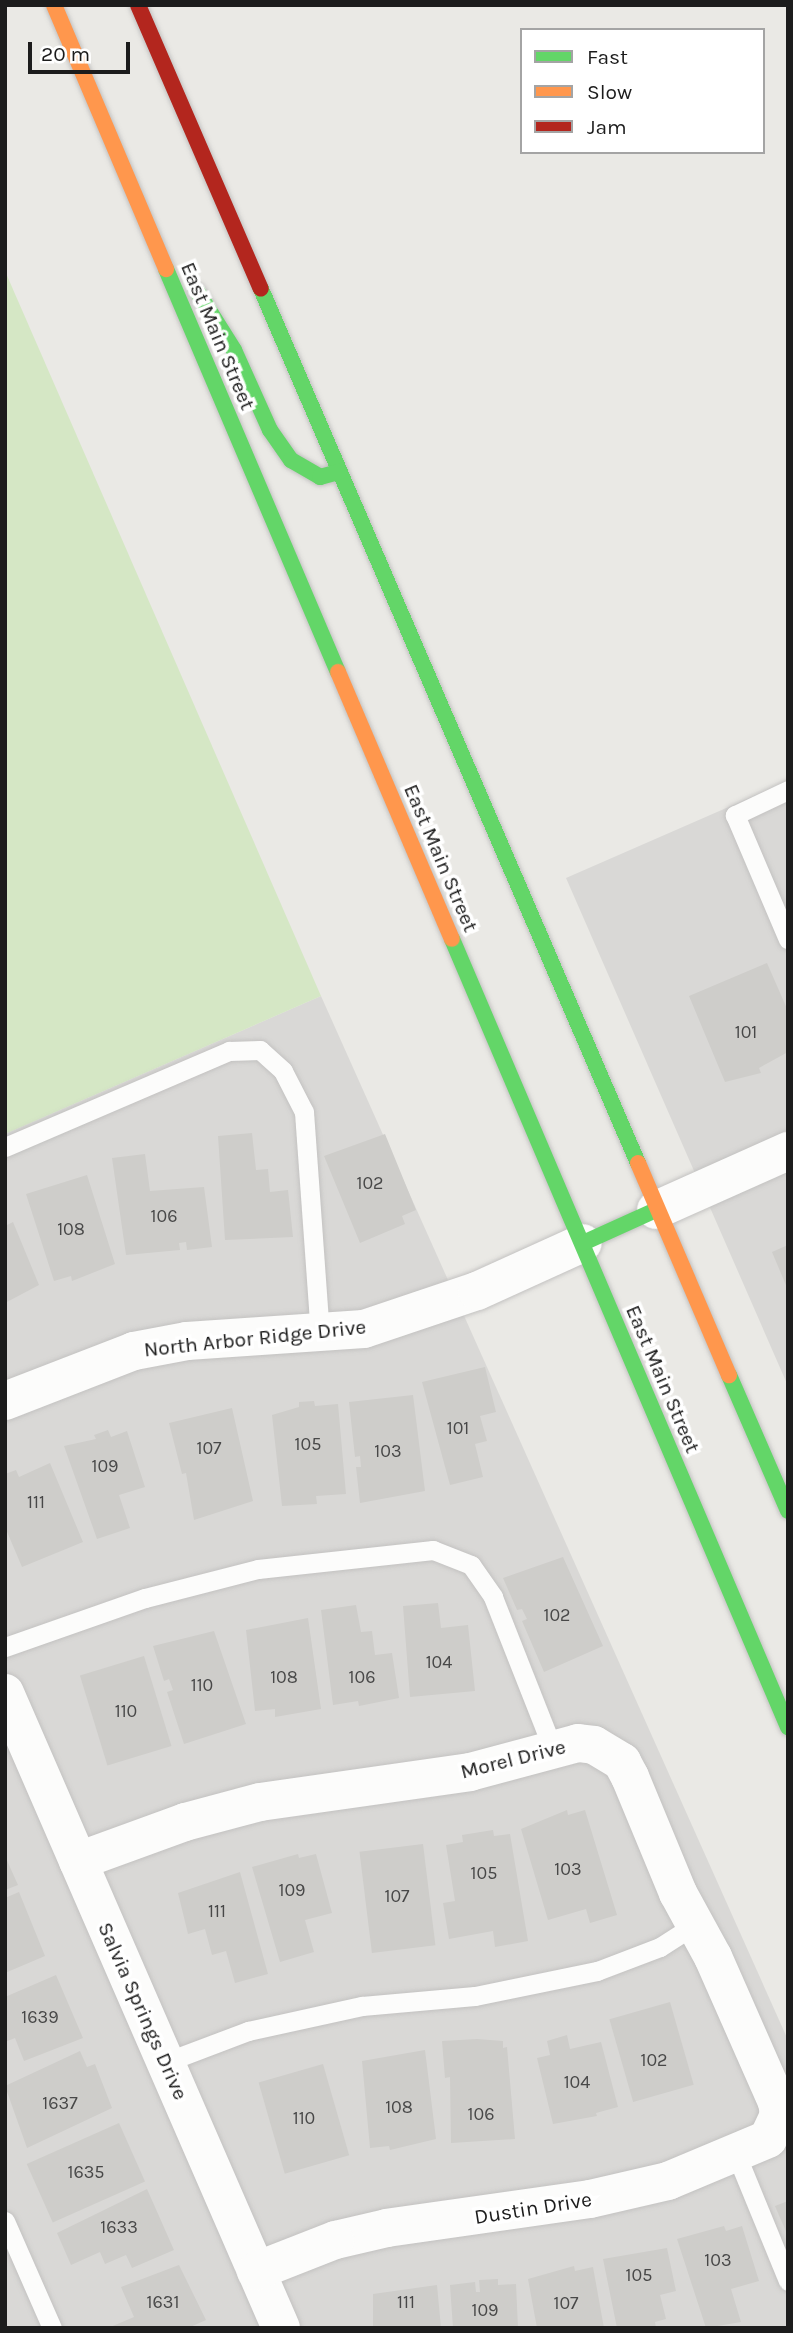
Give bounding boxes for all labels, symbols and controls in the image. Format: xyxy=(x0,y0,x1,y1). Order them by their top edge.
scale bar xyxy=(32,28,133,72)
legend xyxy=(520,28,765,154)
text: 20 m xyxy=(41,42,90,66)
text: Fast xyxy=(587,45,628,69)
text: Slow xyxy=(587,80,632,104)
text: Jam xyxy=(587,115,627,139)
street label: East Main Street xyxy=(175,258,261,414)
street label: East Main Street xyxy=(398,780,484,936)
house number: 101 xyxy=(735,1021,757,1043)
house number: 102 xyxy=(356,1172,384,1194)
house number: 106 xyxy=(151,1205,177,1227)
house number: 108 xyxy=(57,1218,85,1240)
street label: East Main Street xyxy=(620,1301,706,1457)
street label: North Arbor Ridge Drive xyxy=(143,1314,367,1362)
house number: 101 xyxy=(447,1417,469,1439)
house number: 105 xyxy=(295,1433,321,1455)
house number: 107 xyxy=(196,1437,222,1459)
house number: 103 xyxy=(374,1440,402,1462)
house number: 109 xyxy=(91,1455,119,1477)
house number: 111 xyxy=(27,1491,45,1513)
house number: 102 xyxy=(543,1604,571,1626)
house number: 104 xyxy=(426,1651,452,1673)
house number: 108 xyxy=(270,1666,298,1688)
house number: 106 xyxy=(349,1666,375,1688)
house number: 110 xyxy=(191,1674,213,1696)
house number: 110 xyxy=(115,1700,137,1722)
street label: Morel Drive xyxy=(458,1734,568,1784)
house number: 103 xyxy=(554,1858,582,1880)
house number: 105 xyxy=(471,1862,497,1884)
house number: 109 xyxy=(278,1879,306,1901)
house number: 107 xyxy=(384,1885,410,1907)
house number: 111 xyxy=(208,1900,226,1922)
street label: Salvia Springs Drive xyxy=(92,1918,194,2104)
house number: 1639 xyxy=(21,2006,59,2028)
house number: 102 xyxy=(640,2049,668,2071)
house number: 104 xyxy=(564,2071,590,2093)
house number: 1637 xyxy=(42,2092,78,2114)
house number: 108 xyxy=(385,2096,413,2118)
house number: 106 xyxy=(468,2103,494,2125)
house number: 110 xyxy=(293,2107,315,2129)
house number: 1635 xyxy=(67,2161,105,2183)
street label: Dustin Drive xyxy=(473,2186,593,2230)
house number: 1633 xyxy=(100,2216,138,2238)
house number: 103 xyxy=(704,2249,732,2271)
house number: 105 xyxy=(626,2264,652,2286)
house number: 1631 xyxy=(147,2291,179,2313)
house number: 111 xyxy=(397,2291,415,2313)
house number: 107 xyxy=(553,2292,579,2314)
house number: 109 xyxy=(471,2299,499,2321)

